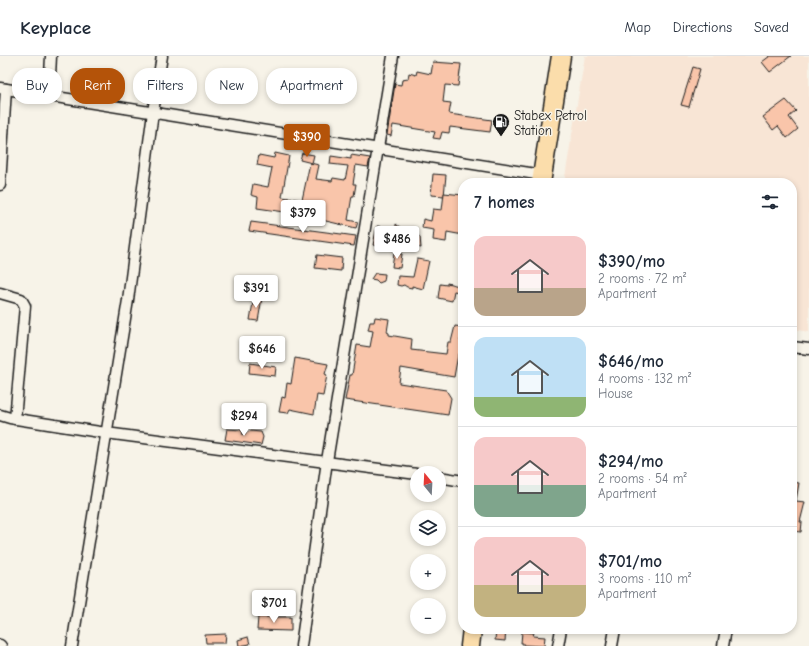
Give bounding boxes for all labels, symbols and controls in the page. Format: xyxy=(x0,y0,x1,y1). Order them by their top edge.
text: Keyplace xyxy=(20,17,91,39)
text: Map xyxy=(624,19,651,36)
text: Directions xyxy=(673,19,732,36)
text: Saved xyxy=(754,19,789,36)
chip: Buy xyxy=(12,68,62,104)
chip: Rent xyxy=(70,68,125,104)
chip: Filters xyxy=(133,68,197,104)
chip: New xyxy=(205,68,258,104)
chip: Apartment xyxy=(266,68,357,104)
place label: Stabex Petrol Station xyxy=(514,108,587,138)
fuel station icon: Stabex Petrol Station xyxy=(491,112,511,137)
pin: $390 xyxy=(283,124,331,158)
text: $390 xyxy=(293,129,321,144)
icon: filters xyxy=(759,191,781,213)
text: 7 homes xyxy=(474,193,535,212)
pin: $379 xyxy=(279,200,327,234)
text: $379 xyxy=(290,205,316,220)
pin: $486 xyxy=(373,226,421,260)
text: $486 xyxy=(383,231,411,246)
icon: home xyxy=(506,252,554,300)
text: $390/mo xyxy=(598,252,665,271)
text: 2 rooms · 72 m² xyxy=(598,271,686,286)
pin: $391 xyxy=(232,275,280,309)
text: $391 xyxy=(243,280,269,295)
text: Apartment xyxy=(598,286,656,301)
pin: $646 xyxy=(238,336,286,370)
text: $646 xyxy=(248,341,276,356)
text: $646/mo xyxy=(598,352,664,371)
icon: home xyxy=(506,353,554,401)
text: 4 rooms · 132 m² xyxy=(598,371,691,386)
text: House xyxy=(598,386,633,401)
pin: $294 xyxy=(220,403,268,437)
text: $294 xyxy=(230,408,258,423)
text: $294/mo xyxy=(598,452,663,471)
icon: home xyxy=(506,453,554,501)
north arrow xyxy=(410,466,446,502)
map controls xyxy=(410,466,446,634)
text: 2 rooms · 54 m² xyxy=(598,471,687,486)
text: Apartment xyxy=(598,486,656,501)
button: layers xyxy=(410,510,446,546)
text: $701/mo xyxy=(598,552,662,571)
icon: home xyxy=(506,553,554,601)
button: + xyxy=(410,554,446,590)
text: 3 rooms · 110 m² xyxy=(598,571,691,586)
text: Apartment xyxy=(598,586,656,601)
pin: $701 xyxy=(250,590,298,624)
text: $701 xyxy=(261,595,287,610)
button: − xyxy=(410,598,446,634)

